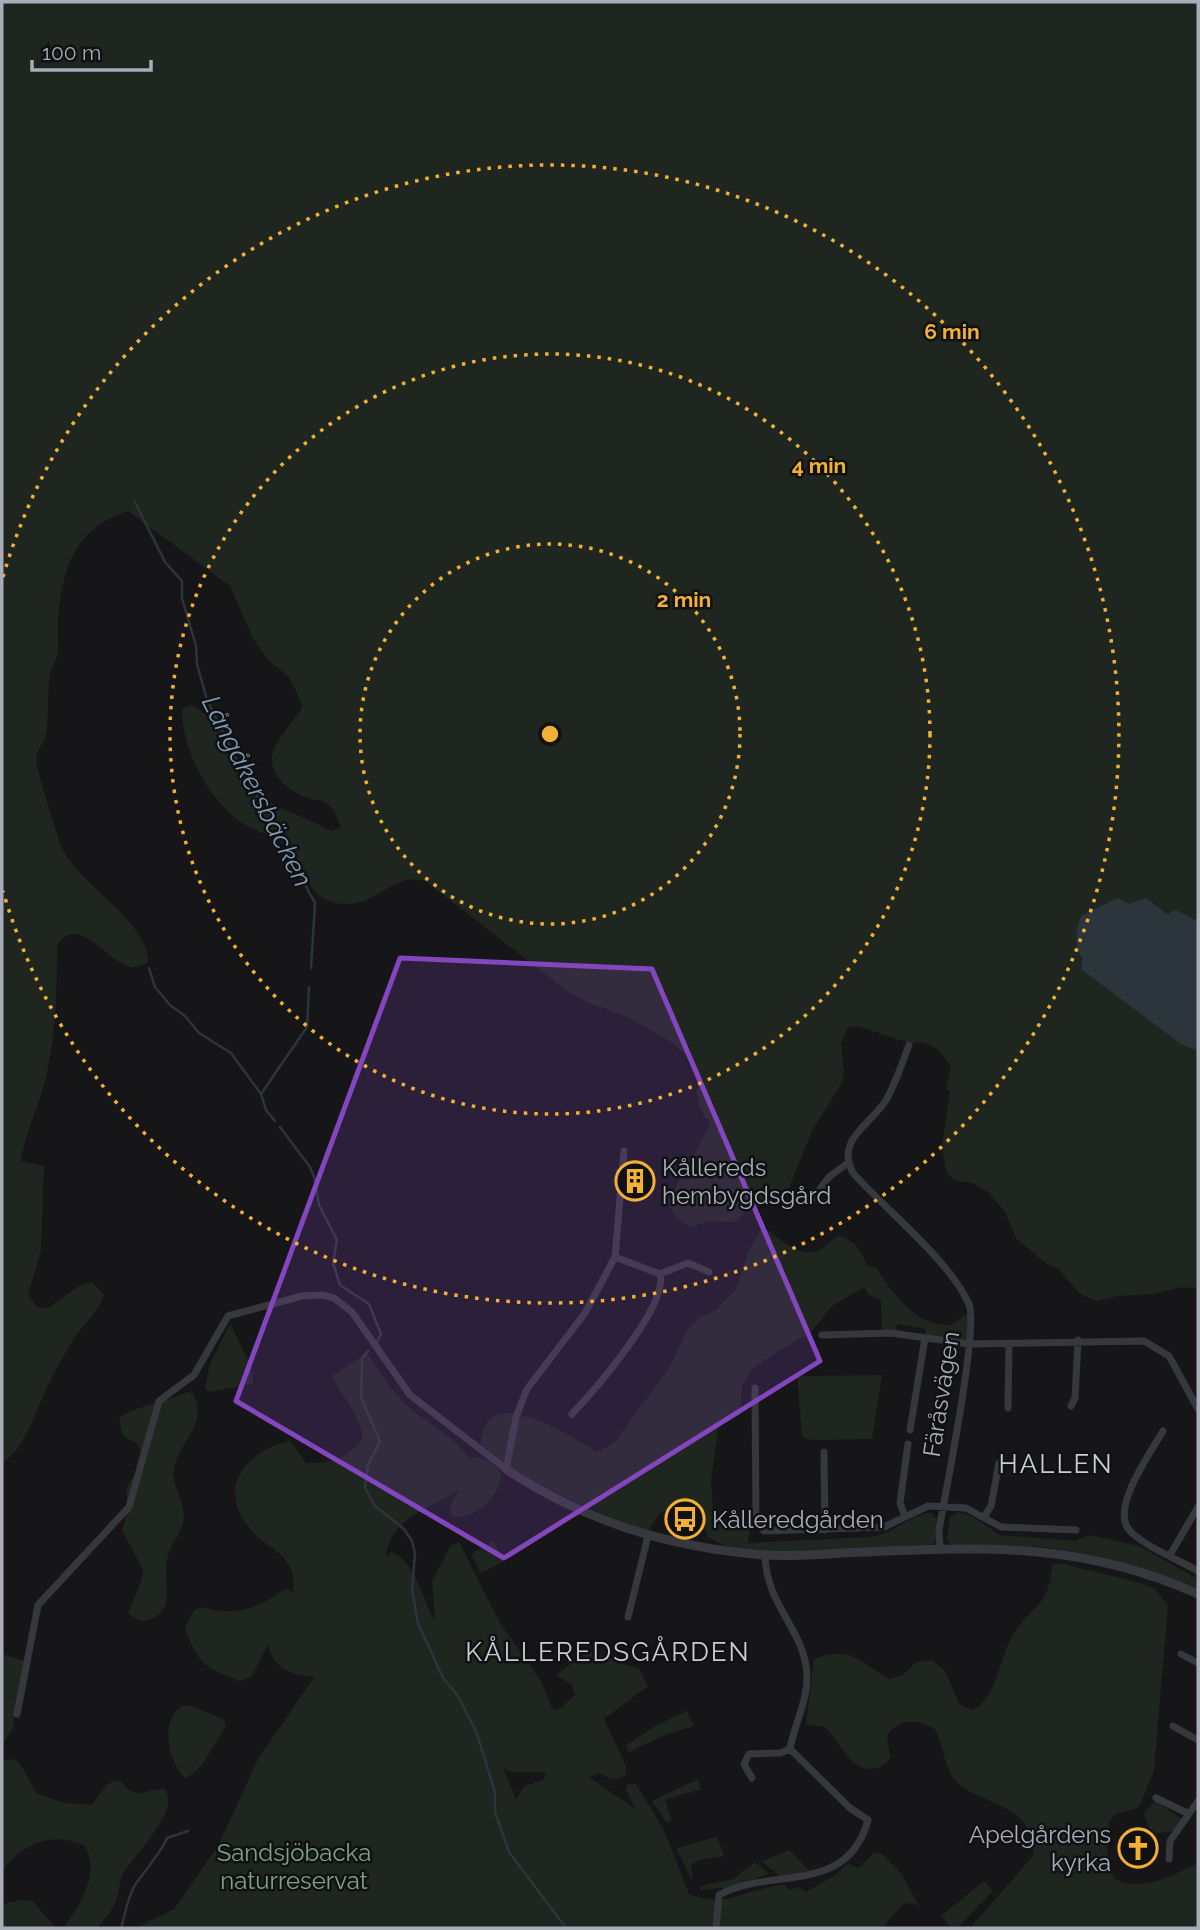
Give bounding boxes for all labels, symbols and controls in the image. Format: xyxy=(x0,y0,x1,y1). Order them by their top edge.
scale bar xyxy=(32,28,150,72)
text: 100 m xyxy=(42,40,101,65)
text: 6 min xyxy=(924,319,980,344)
text: 4 min xyxy=(792,453,846,478)
text: 2 min xyxy=(657,587,711,612)
water label: Långåkersbäcken xyxy=(196,690,318,892)
centre of rings xyxy=(538,722,562,746)
place label: Kållereds hembygdsgård xyxy=(662,1153,831,1210)
building icon: Kållereds hembygdsgård xyxy=(614,1160,656,1202)
street label: Färåsvägen xyxy=(917,1329,965,1459)
district label: HALLEN xyxy=(999,1449,1114,1479)
bus stop icon: Kålleredgården xyxy=(664,1498,706,1540)
place label: Kålleredgården xyxy=(712,1505,884,1534)
district label: KÅLLEREDSGÅRDEN xyxy=(465,1636,751,1667)
place label: Apelgårdens kyrka xyxy=(969,1820,1111,1877)
church icon: Apelgårdens kyrka xyxy=(1117,1827,1159,1869)
park label: Sandsjöbacka naturreservat xyxy=(217,1838,371,1895)

